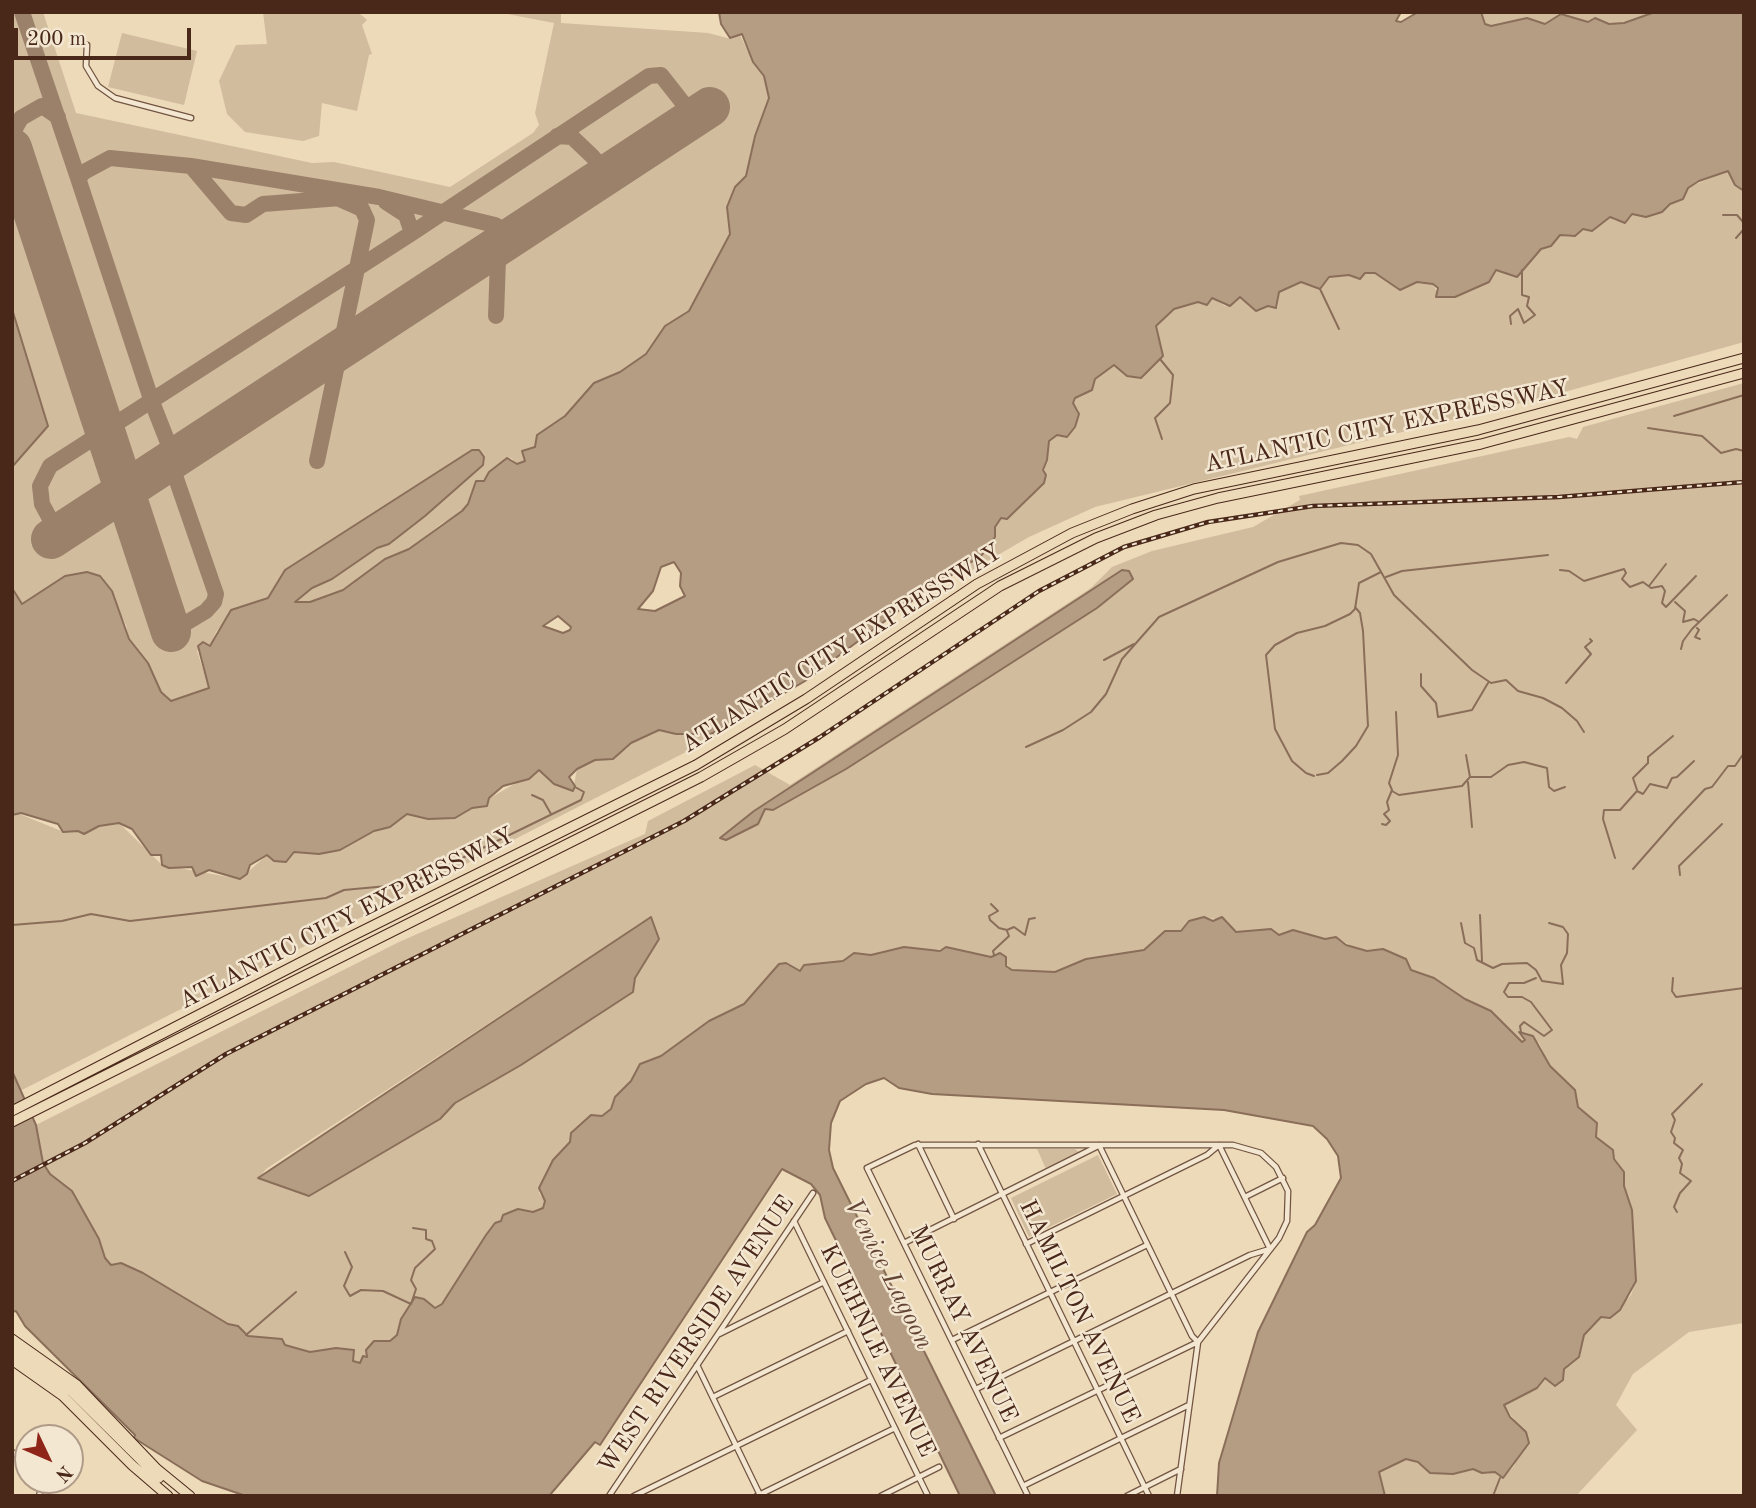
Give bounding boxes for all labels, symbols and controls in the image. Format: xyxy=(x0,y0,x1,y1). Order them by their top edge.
scale bar xyxy=(18,14,194,58)
text: 200 m xyxy=(27,29,86,50)
street label: ATLANTIC CITY EXPRESSWAY xyxy=(1202,374,1572,480)
street label: ATLANTIC CITY EXPRESSWAY xyxy=(677,538,1007,760)
street label: ATLANTIC CITY EXPRESSWAY xyxy=(175,822,519,1016)
street label: WEST RIVERSIDE AVENUE xyxy=(593,1190,801,1480)
water label: Venice Lagoon xyxy=(836,1193,940,1355)
street label: HAMILTON AVENUE xyxy=(1012,1195,1146,1429)
street label: MURRAY AVENUE xyxy=(903,1221,1023,1427)
street label: KUEHNLE AVENUE xyxy=(813,1240,941,1462)
north arrow xyxy=(14,1424,84,1494)
text: N xyxy=(51,1461,75,1484)

